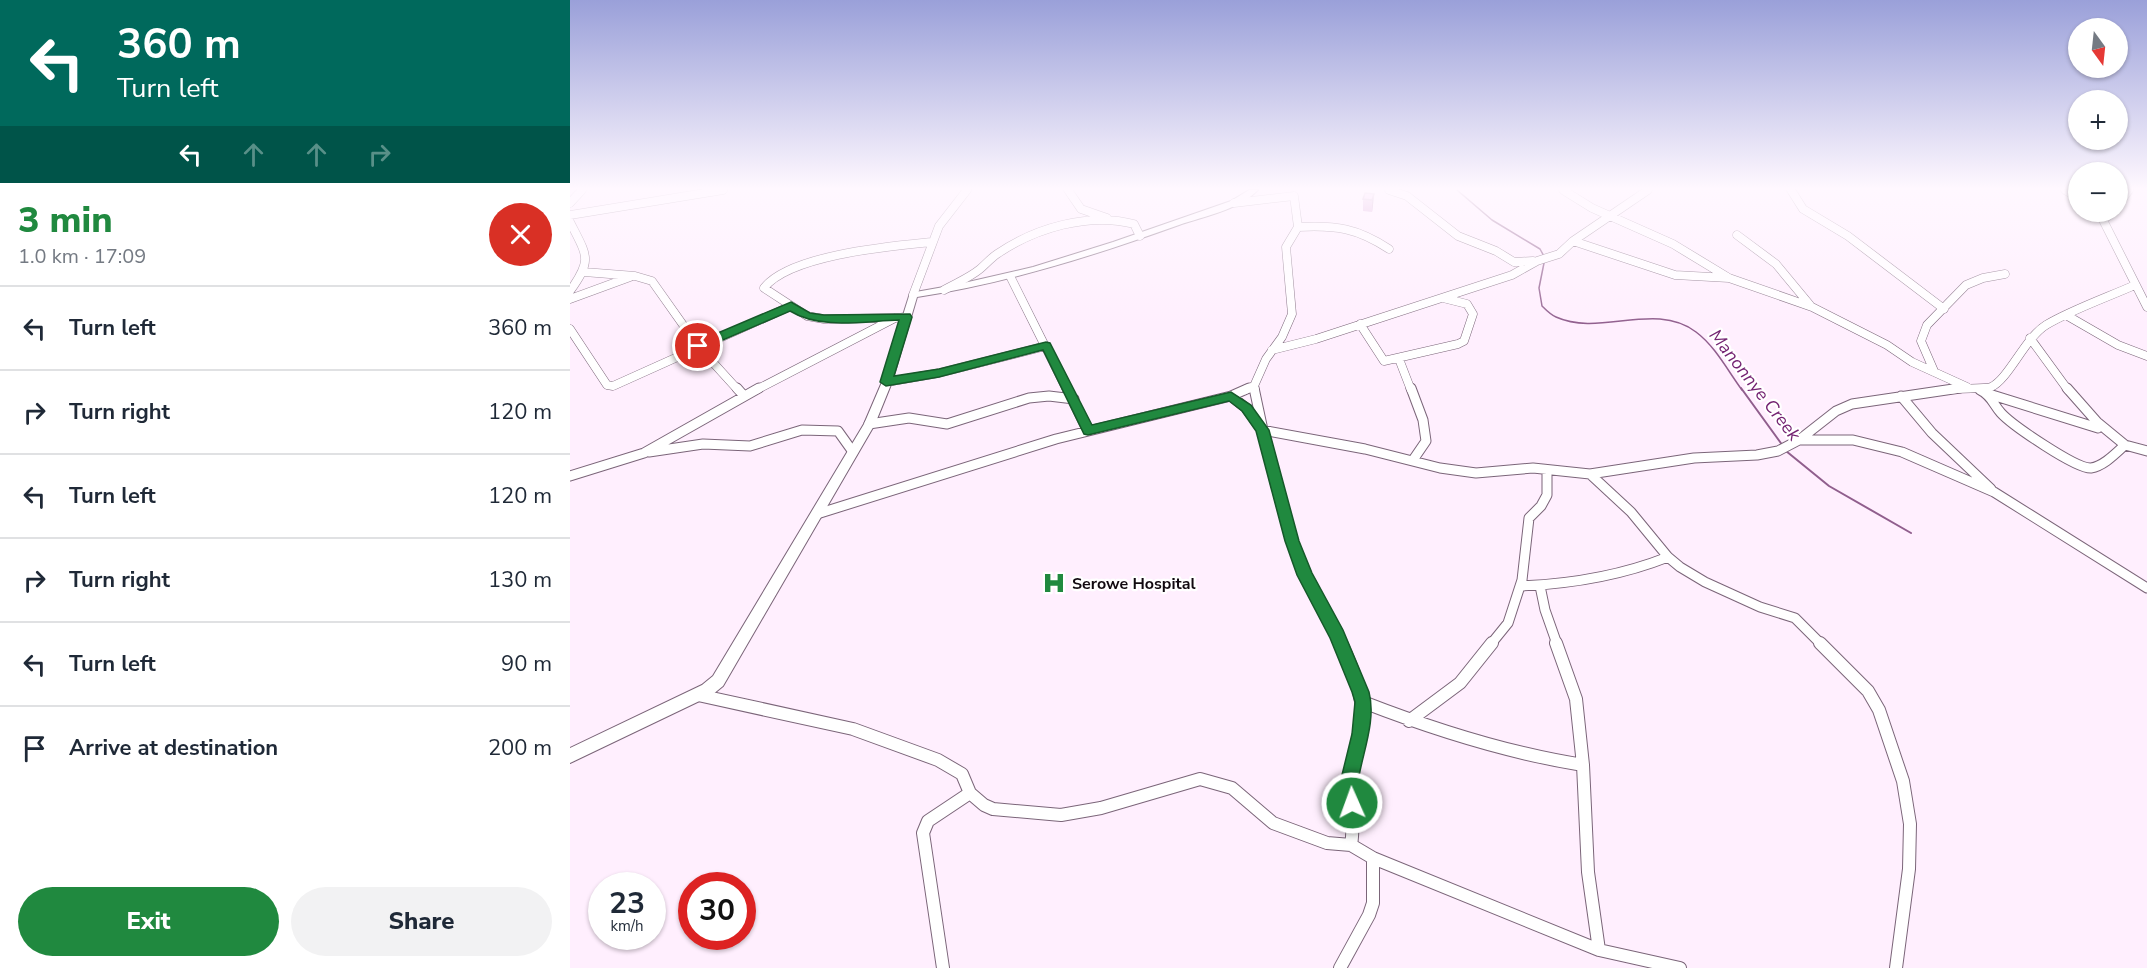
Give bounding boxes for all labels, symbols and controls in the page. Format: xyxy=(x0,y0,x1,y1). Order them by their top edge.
text: 360 m xyxy=(117,16,241,73)
north arrow xyxy=(2068,18,2128,78)
map controls xyxy=(2068,18,2128,222)
icon: left xyxy=(18,24,96,102)
text: Turn left xyxy=(117,70,218,107)
button: + xyxy=(2068,90,2128,150)
icon: left xyxy=(174,138,207,171)
icon: ahead xyxy=(237,138,270,171)
icon: ahead xyxy=(300,138,333,171)
icon: right xyxy=(363,138,396,171)
button: − xyxy=(2068,162,2128,222)
text: 3 min xyxy=(18,196,113,245)
button: close xyxy=(489,203,552,266)
text: 1.0 km · 17:09 xyxy=(18,243,146,270)
icon: left xyxy=(18,312,51,345)
text: Turn left xyxy=(69,313,156,343)
text: 360 m xyxy=(488,313,552,343)
pin xyxy=(672,320,723,371)
water label: Manonnye Creek xyxy=(1704,324,1807,447)
icon: arrive xyxy=(681,329,714,362)
icon: right xyxy=(18,396,51,429)
text: Turn right xyxy=(69,397,170,427)
text: 120 m xyxy=(488,397,552,427)
icon: left xyxy=(18,480,51,513)
text: Turn left xyxy=(69,481,156,511)
text: 120 m xyxy=(488,481,552,511)
icon: right xyxy=(18,564,51,597)
text: Turn right xyxy=(69,565,170,595)
text: 130 m xyxy=(488,565,552,595)
hospital icon: Serowe Hospital xyxy=(1041,570,1067,596)
place label: Serowe Hospital xyxy=(1072,573,1196,595)
icon: left xyxy=(18,648,51,681)
text: Turn left xyxy=(69,649,156,679)
text: 90 m xyxy=(501,649,552,679)
icon: arrive xyxy=(18,732,51,765)
text: Arrive at destination xyxy=(69,733,278,763)
text: 200 m xyxy=(488,733,552,763)
position arrow xyxy=(1320,771,1384,835)
speed limit sign: 30 xyxy=(678,872,756,950)
text: 23 xyxy=(609,883,645,924)
button: Exit xyxy=(18,887,279,956)
button: Share xyxy=(291,887,552,956)
text: km/h xyxy=(610,916,644,936)

